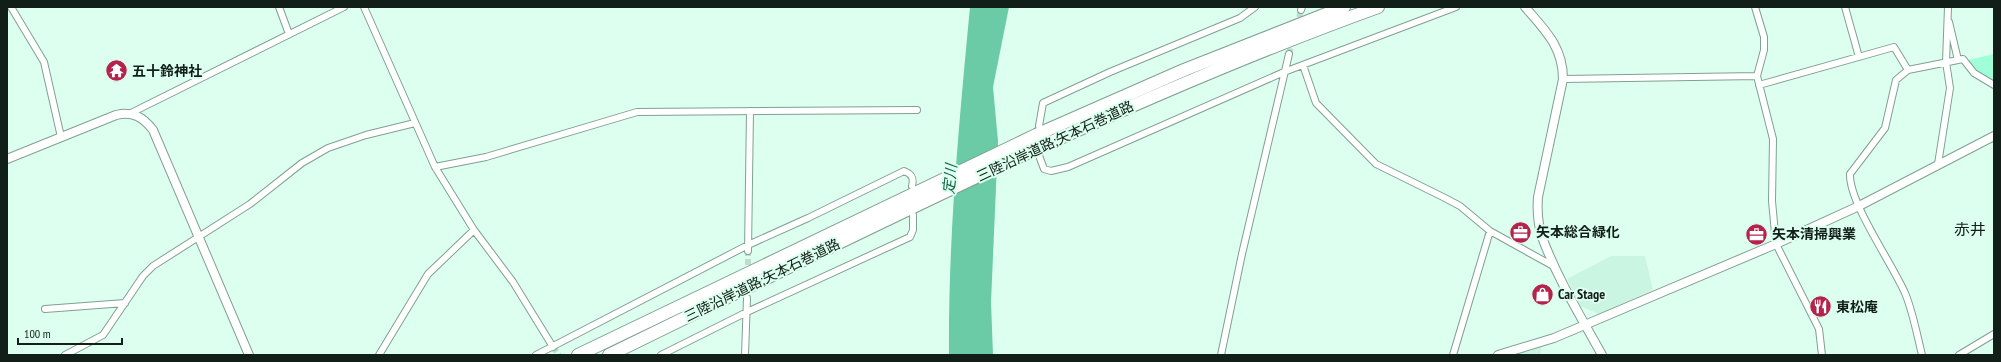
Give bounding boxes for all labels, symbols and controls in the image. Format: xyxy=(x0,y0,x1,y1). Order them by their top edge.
temple icon: 五十鈴神社 xyxy=(104,58,130,84)
place label: 五十鈴神社 xyxy=(132,62,202,80)
street label: 三陸沿岸道路;矢本石巻道路 xyxy=(974,97,1136,185)
water label: 定川 xyxy=(938,161,961,195)
office icon: 矢本総合緑化 xyxy=(1507,219,1533,245)
district label: 赤井 xyxy=(1954,219,1986,239)
office icon: 矢本清掃興業 xyxy=(1744,221,1770,247)
place label: 矢本総合緑化 xyxy=(1536,223,1620,241)
place label: 矢本清掃興業 xyxy=(1772,225,1856,243)
street label: 三陸沿岸道路;矢本石巻道路 xyxy=(681,234,843,326)
shop icon: Car Stage xyxy=(1530,281,1556,307)
place label: Car Stage xyxy=(1558,285,1605,303)
restaurant icon: 東松庵 xyxy=(1807,294,1833,320)
place label: 東松庵 xyxy=(1836,298,1878,316)
scale bar xyxy=(18,320,122,346)
text: 100 m xyxy=(24,326,51,341)

